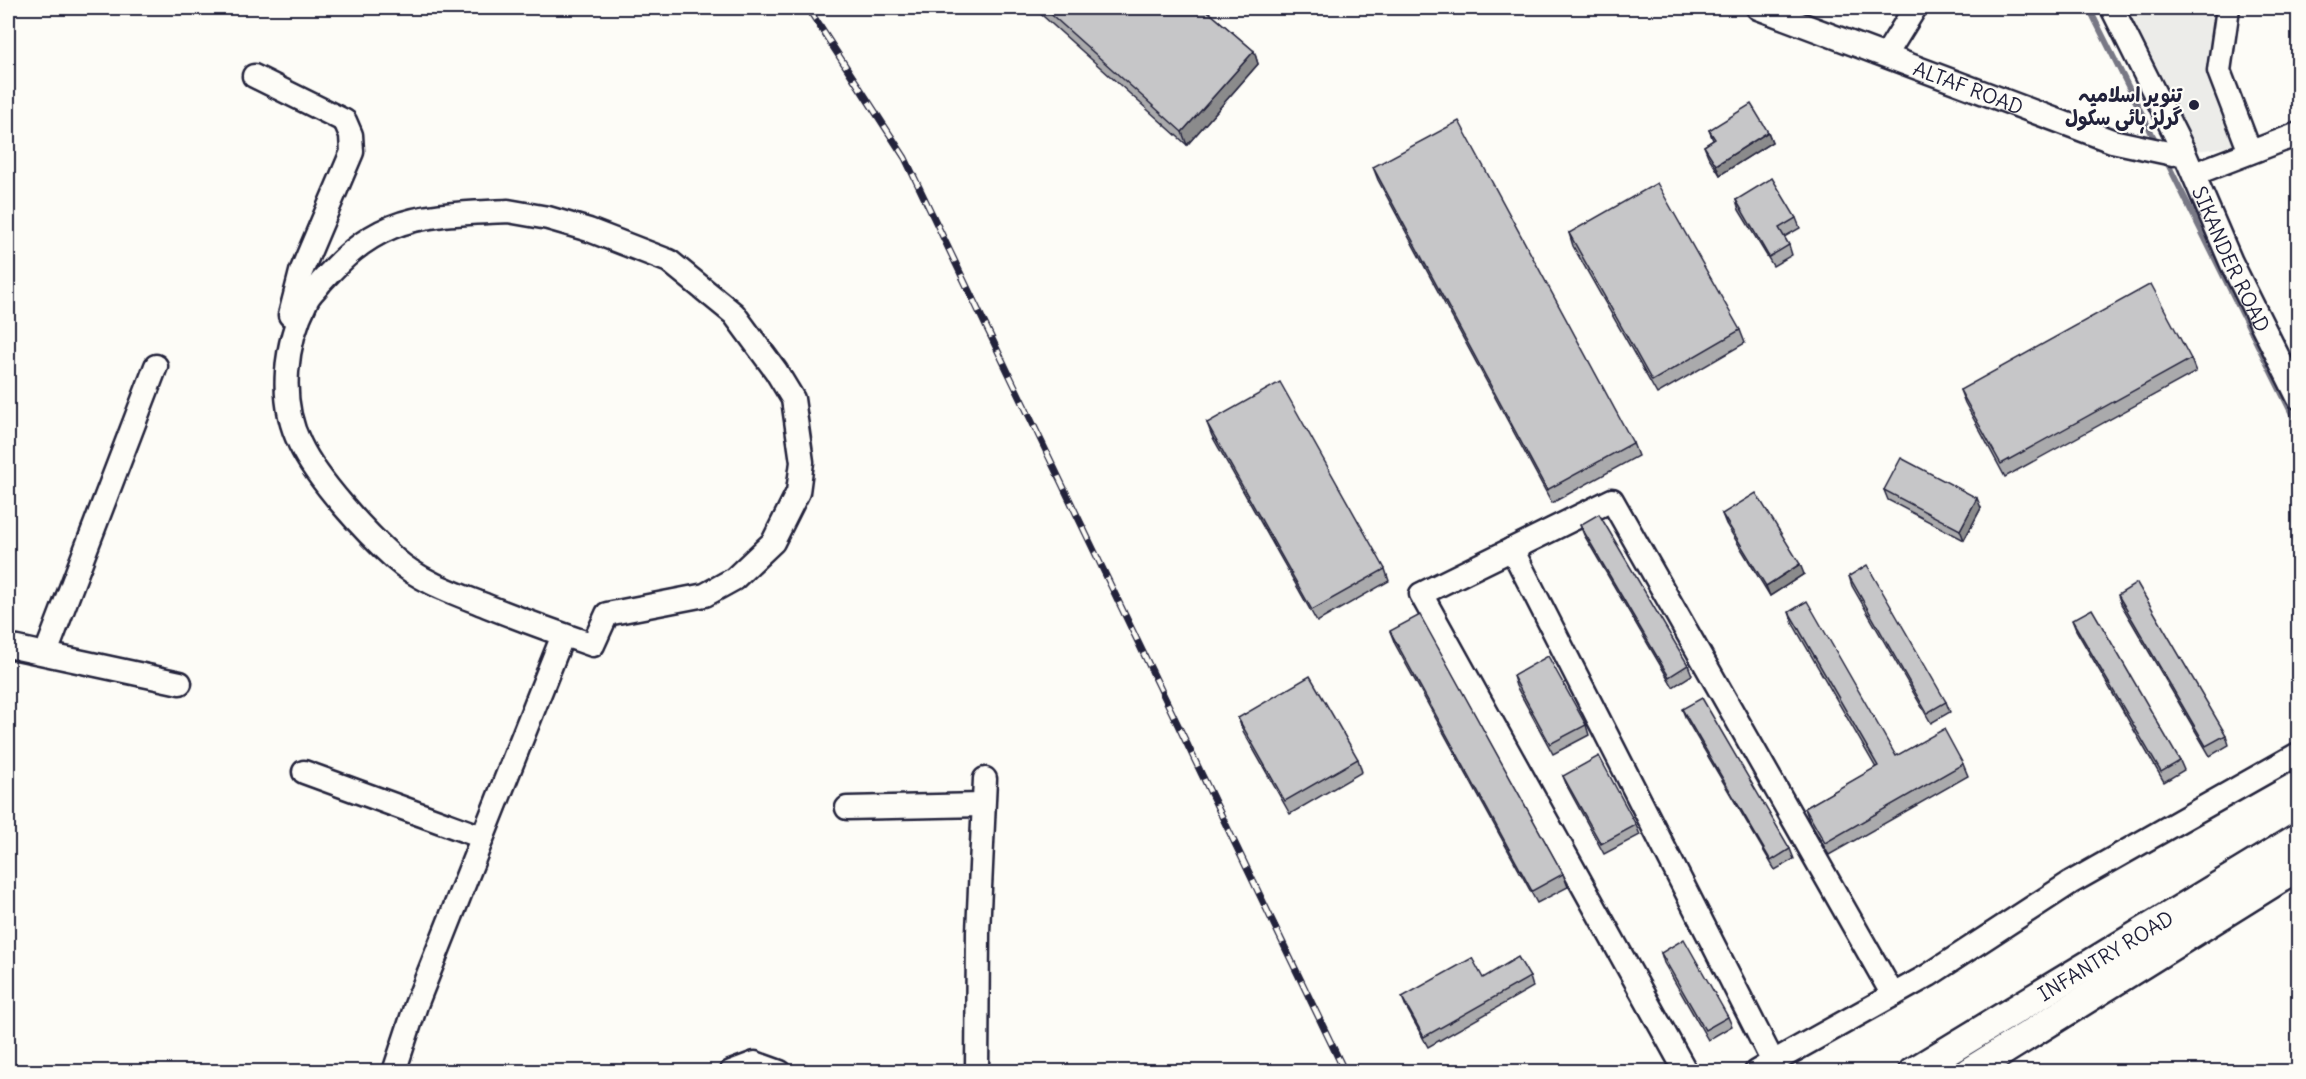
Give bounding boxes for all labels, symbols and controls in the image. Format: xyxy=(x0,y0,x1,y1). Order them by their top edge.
street label: ALTAF ROAD xyxy=(1910,55,2027,119)
place label: تنویر اسلامیہ گرلز ہائی سکول xyxy=(2065,82,2183,133)
marker: تنویر اسلامیہ گرلز ہائی سکول xyxy=(2187,98,2201,112)
street label: SIKANDER ROAD xyxy=(2187,182,2276,336)
street label: INFANTRY ROAD xyxy=(2033,905,2177,1006)

